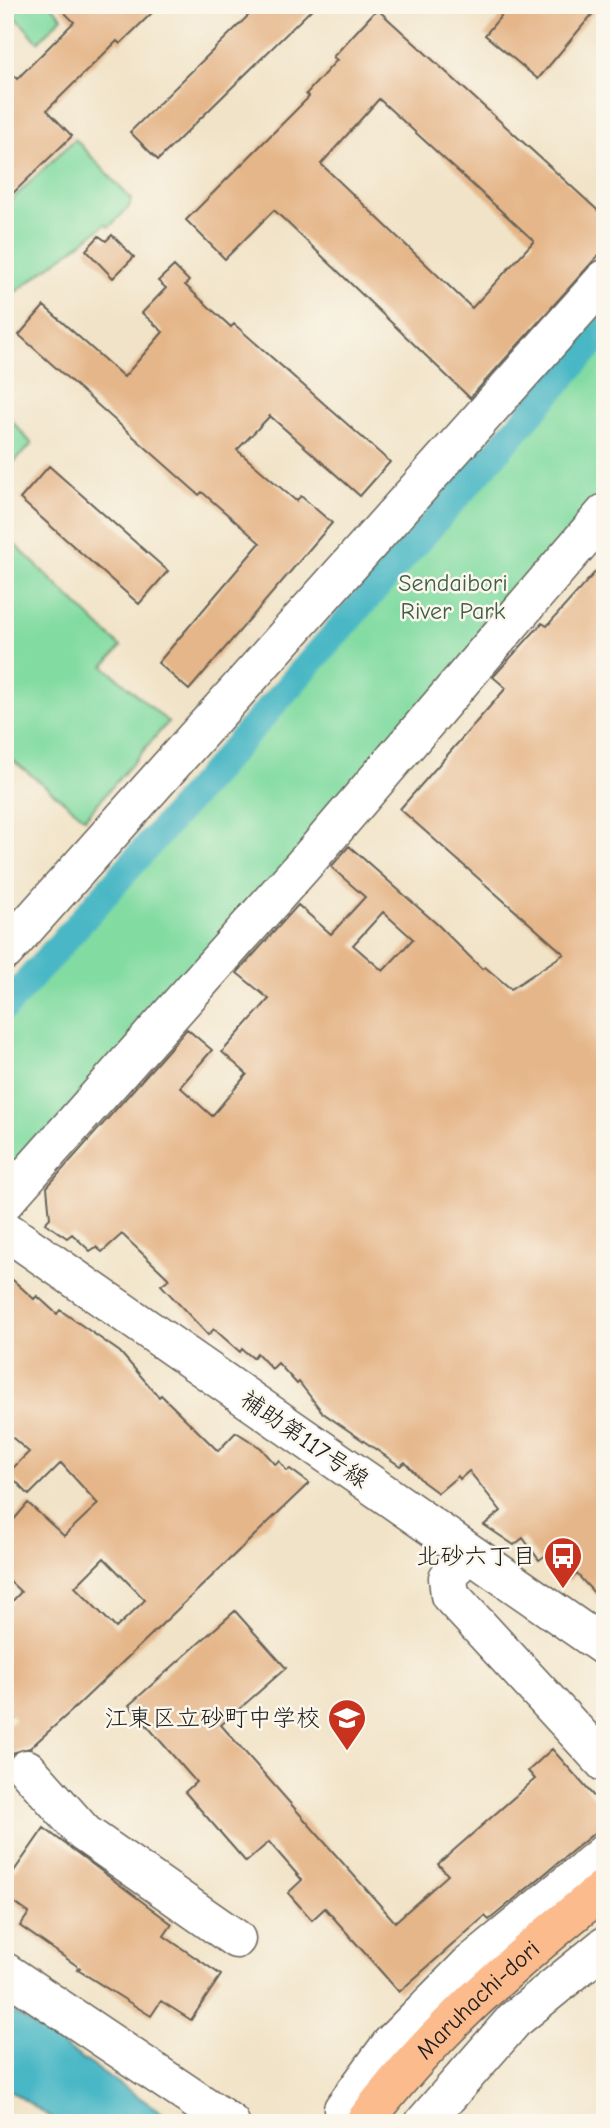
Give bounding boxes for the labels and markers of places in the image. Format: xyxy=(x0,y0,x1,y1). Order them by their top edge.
bus stop icon: 北砂六丁目 xyxy=(542,1535,584,1590)
place label: 北砂六丁目 xyxy=(416,1542,536,1570)
school or university icon: 江東区立砂町中学校 xyxy=(326,1697,368,1752)
place label: 江東区立砂町中学校 xyxy=(104,1704,320,1732)

